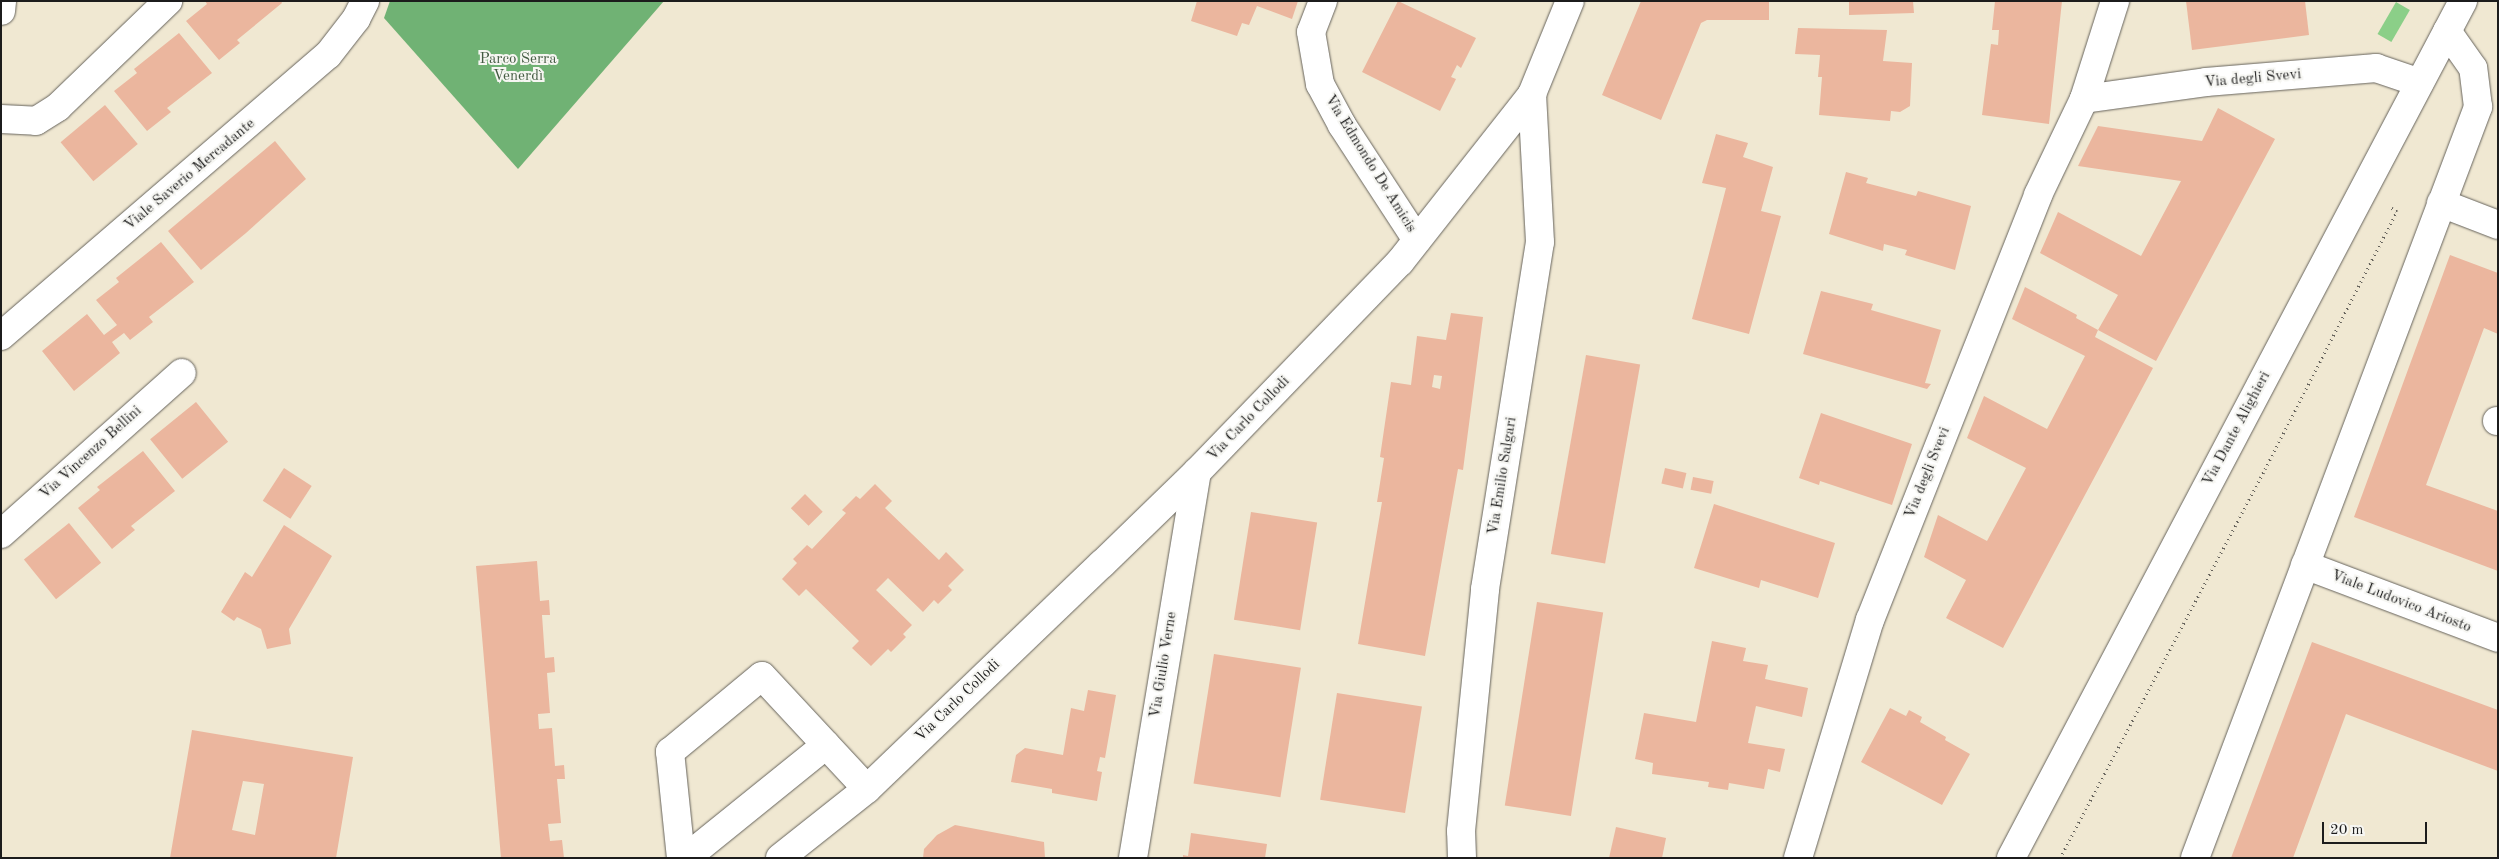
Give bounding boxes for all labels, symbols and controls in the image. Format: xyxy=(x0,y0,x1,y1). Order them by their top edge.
park label: Parco Serra Venerdì xyxy=(479,50,557,85)
street label: Via degli Svevi xyxy=(2204,66,2302,92)
street label: Via Edmondo De Amicis xyxy=(1320,92,1420,236)
street label: Viale Saverio Mercadante xyxy=(121,115,259,235)
street label: Via Dante Alighieri xyxy=(2199,369,2275,489)
street label: Via Carlo Collodi xyxy=(1204,373,1294,465)
street label: Via Vincenzo Bellini xyxy=(36,402,146,504)
street label: Via Emilio Salgari xyxy=(1485,416,1521,536)
street label: Via degli Svevi xyxy=(1901,425,1955,521)
street label: Viale Ludovico Ariosto xyxy=(2328,567,2474,637)
street label: Via Giulio Verne xyxy=(1147,611,1181,719)
street label: Via Carlo Collodi xyxy=(912,656,1004,746)
scale bar xyxy=(2324,812,2429,844)
text: 20 m xyxy=(2330,823,2364,838)

